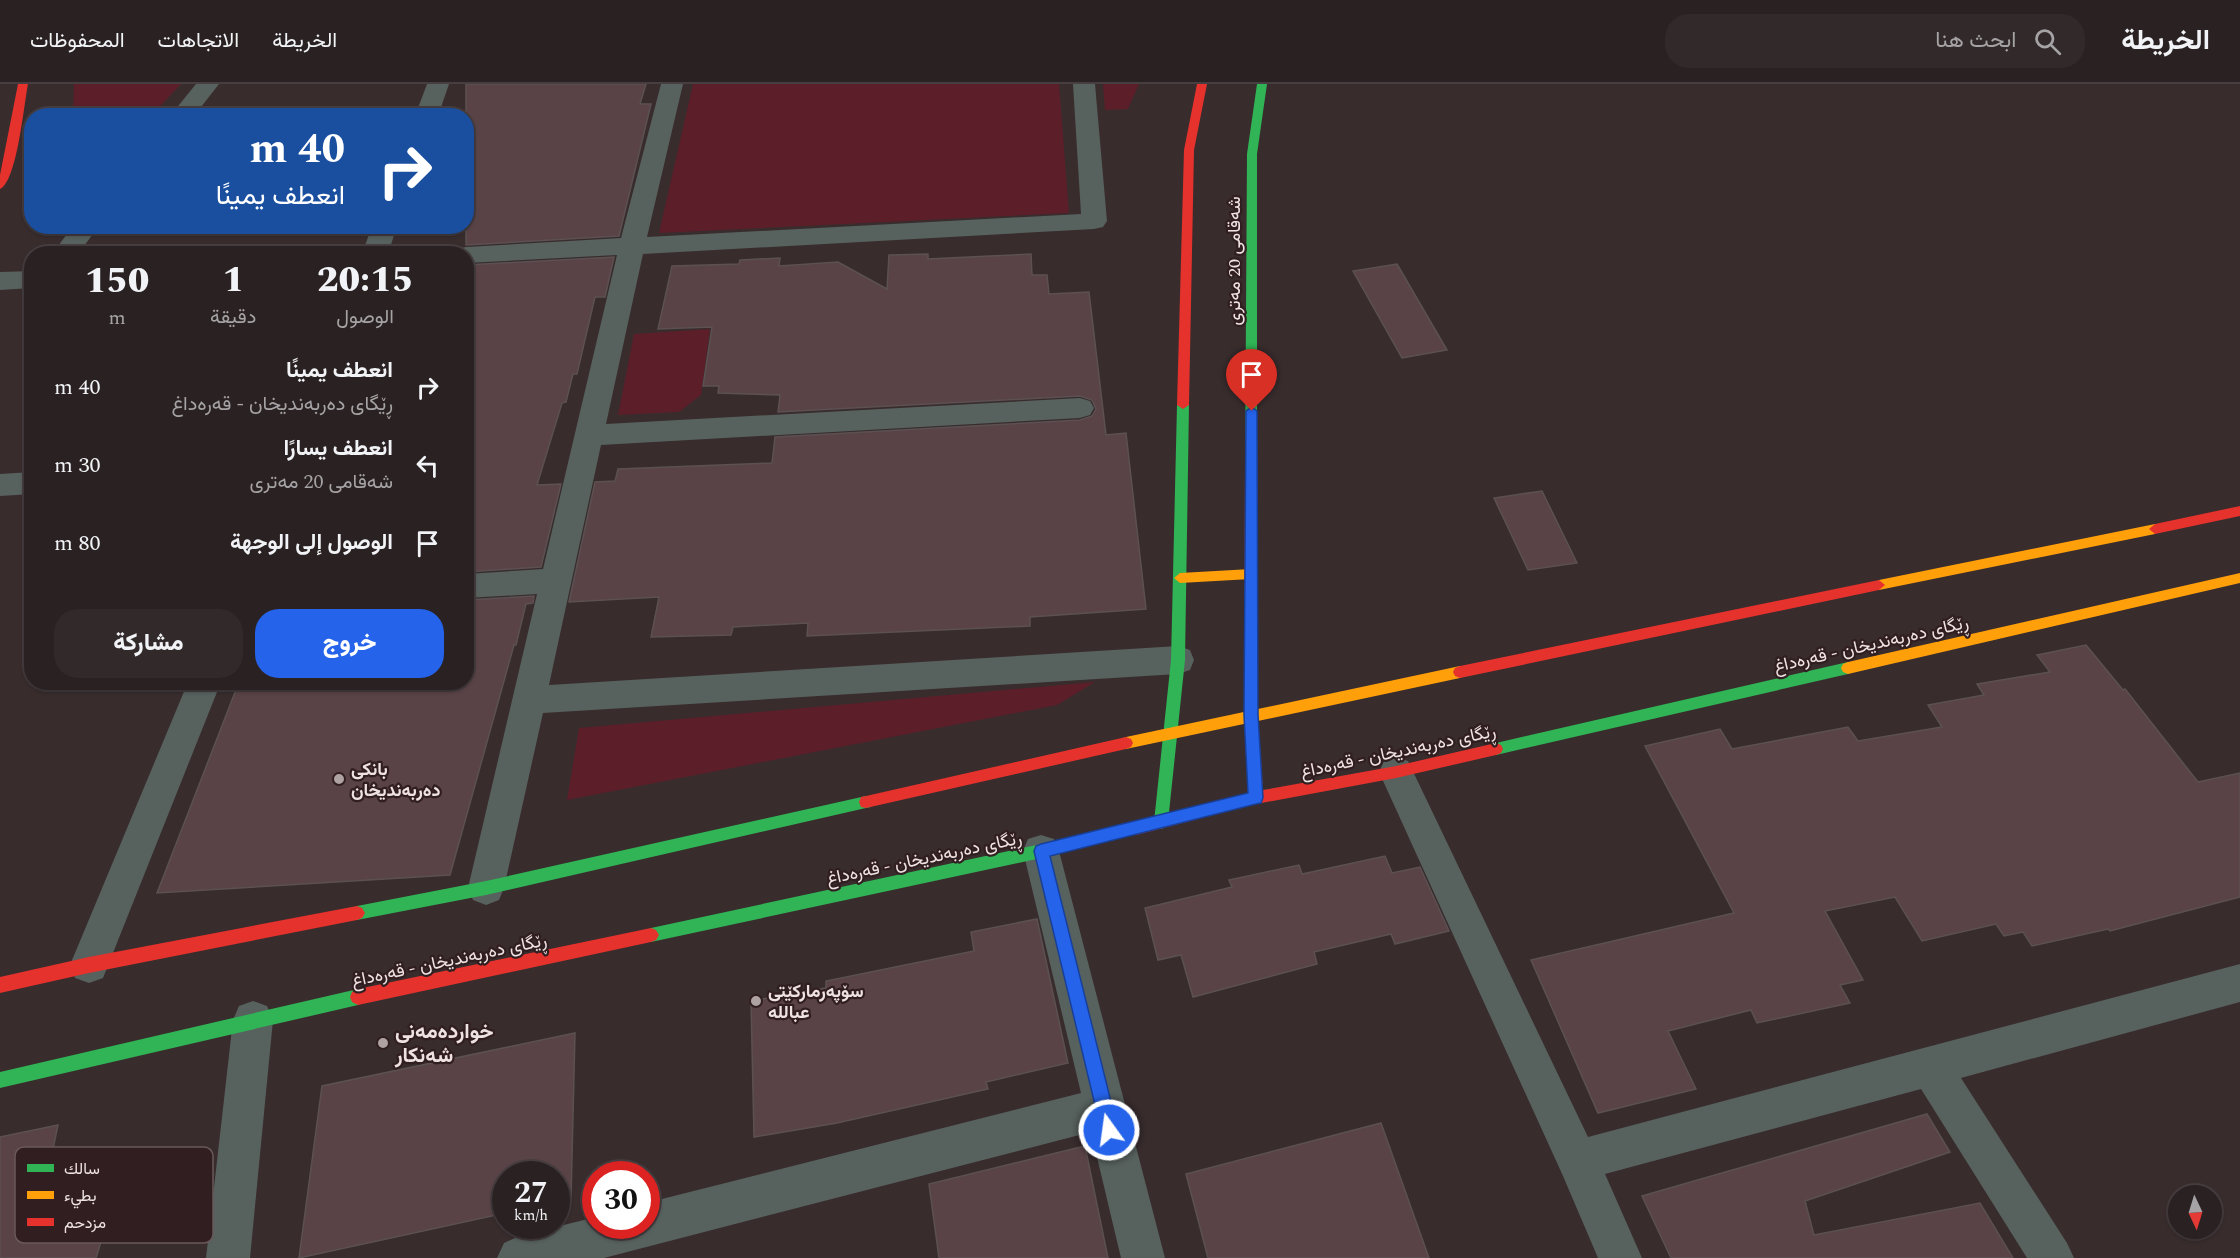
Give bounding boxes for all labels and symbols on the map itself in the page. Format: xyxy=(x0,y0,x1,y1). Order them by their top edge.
street label: شەقامی 20 مەتری xyxy=(1221,196,1248,326)
pin xyxy=(1226,349,1277,411)
street label: ڕێگای دەربەندیخان - قەرەداغ xyxy=(1771,609,1971,680)
street label: ڕێگای دەربەندیخان - قەرەداغ xyxy=(1298,718,1498,785)
place label: بانکی دەربەندیخان xyxy=(351,756,440,804)
marker: بانکی دەربەندیخان xyxy=(332,772,346,786)
street label: ڕێگای دەربەندیخان - قەرەداغ xyxy=(824,825,1024,892)
street label: ڕێگای دەربەندیخان - قەرەداغ xyxy=(349,927,549,994)
place label: سۆپه‌رماركێتى عبالله xyxy=(768,978,864,1026)
marker: سۆپه‌رماركێتى عبالله xyxy=(749,994,763,1008)
place label: خواردەمەنی شەنکار xyxy=(394,1016,493,1072)
marker: خواردەمەنی شەنکار xyxy=(376,1036,390,1050)
position arrow xyxy=(1077,1098,1141,1162)
legend xyxy=(15,1147,213,1243)
text: سالك xyxy=(64,1157,100,1181)
speed limit sign: 30 xyxy=(582,1161,660,1239)
text: بطيء xyxy=(64,1184,96,1209)
north arrow xyxy=(2168,1185,2222,1239)
text: مزدحم xyxy=(64,1211,106,1235)

